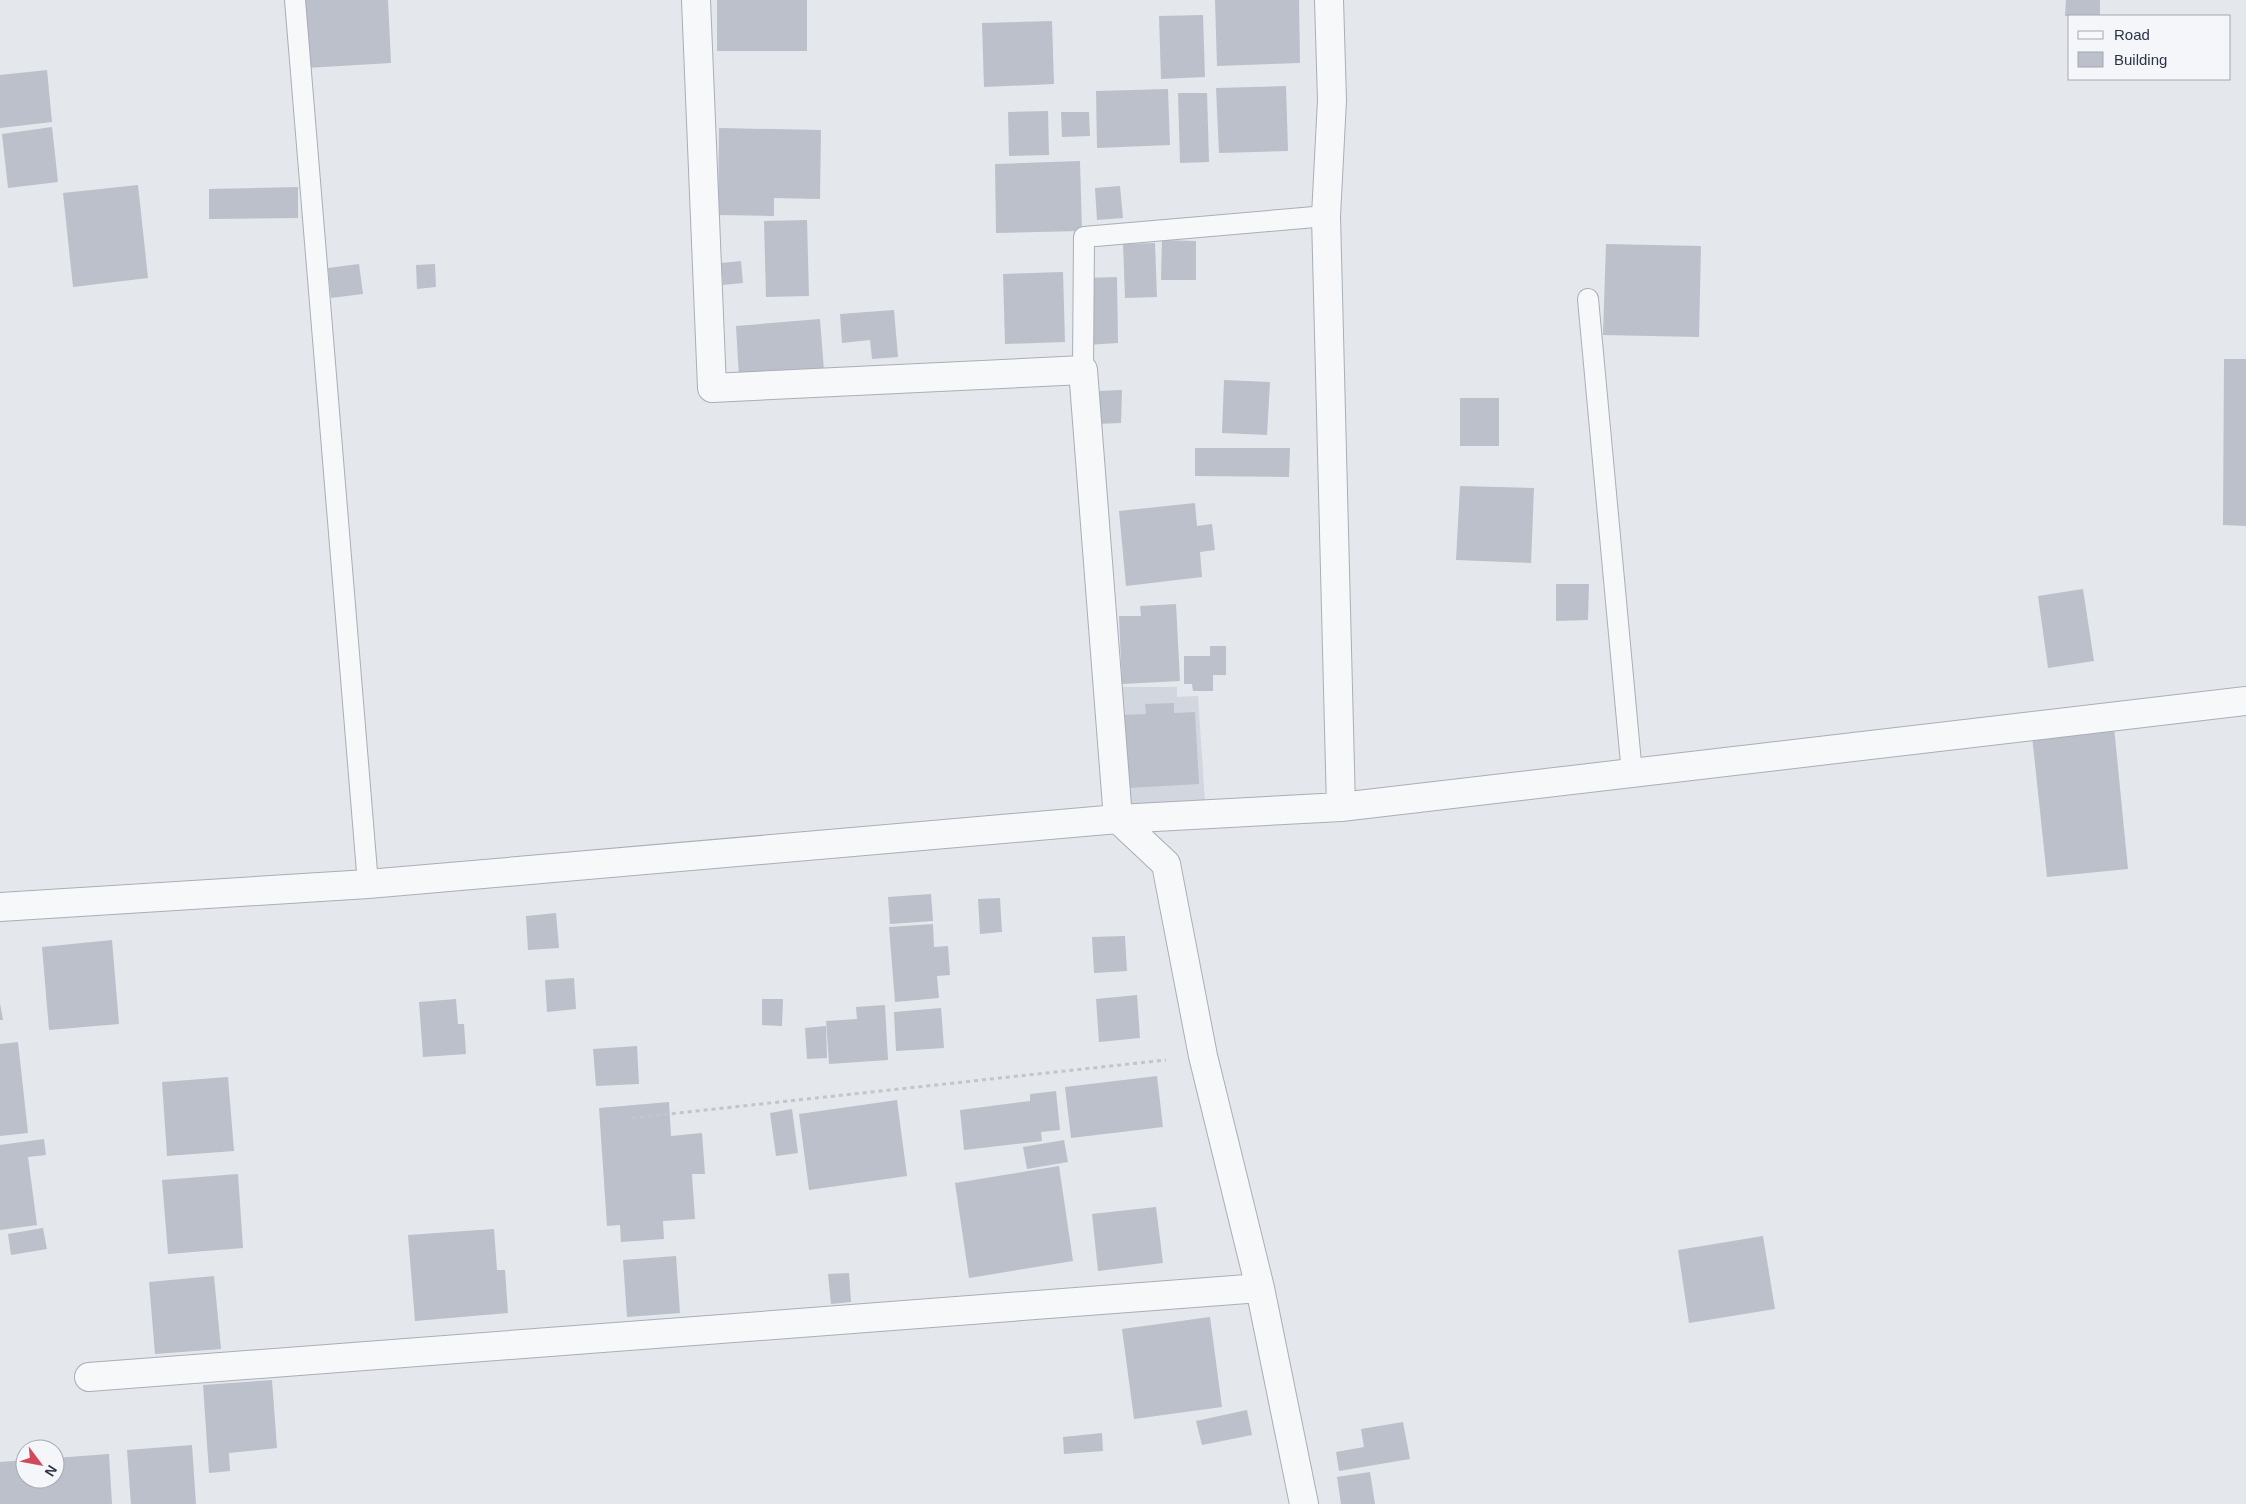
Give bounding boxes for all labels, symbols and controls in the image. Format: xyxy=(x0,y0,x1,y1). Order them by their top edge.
legend xyxy=(2068,15,2231,80)
text: Road xyxy=(2114,26,2150,43)
text: Building xyxy=(2114,51,2167,68)
north arrow xyxy=(15,1439,65,1489)
text: N xyxy=(42,1462,60,1479)

